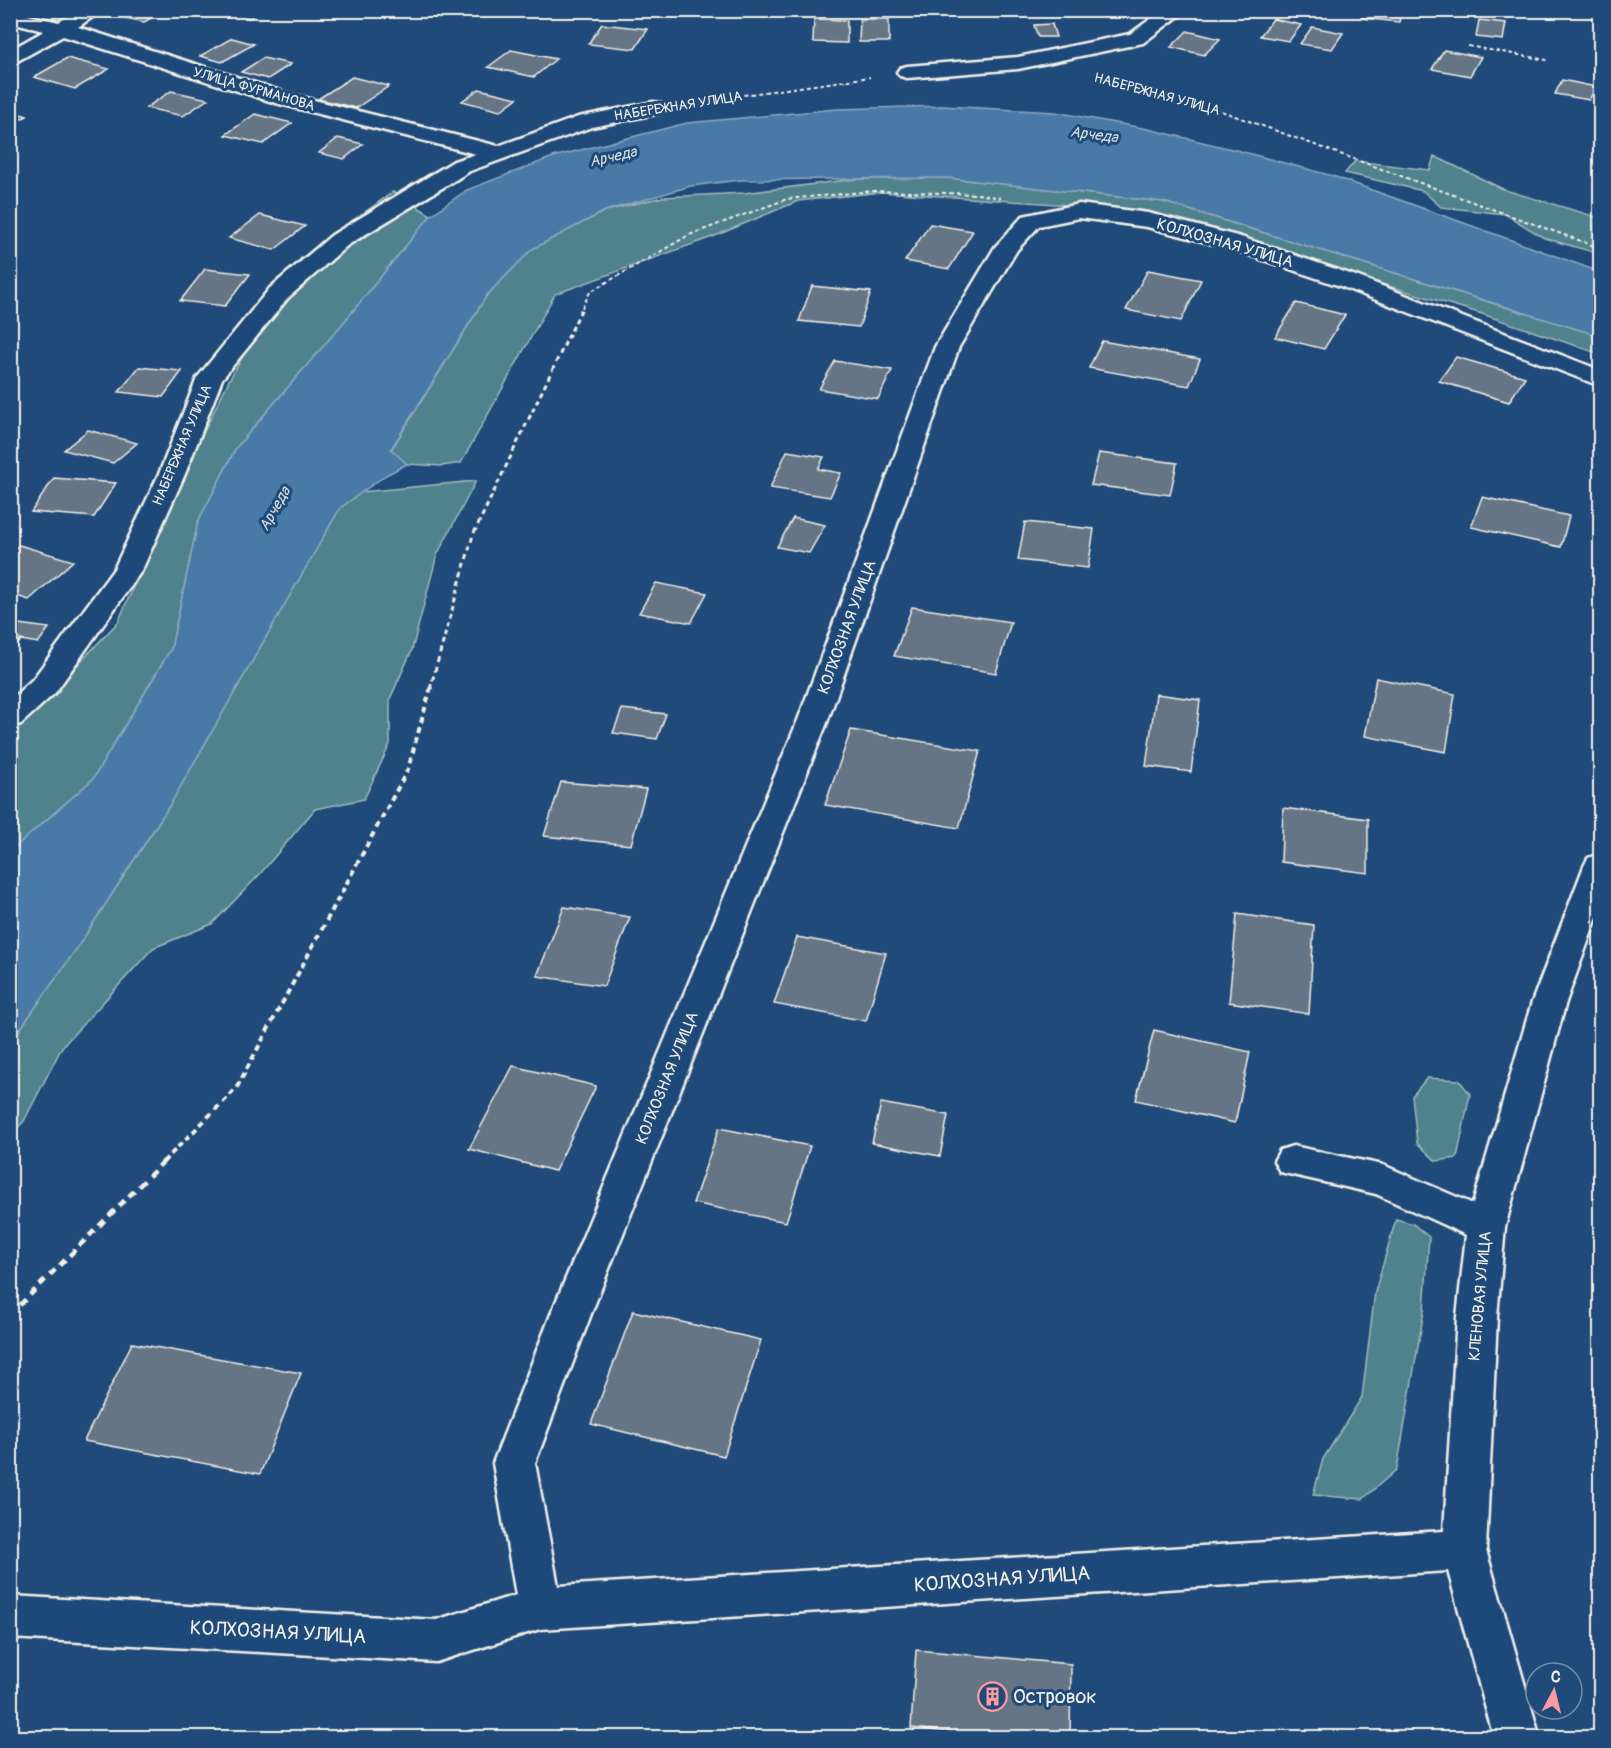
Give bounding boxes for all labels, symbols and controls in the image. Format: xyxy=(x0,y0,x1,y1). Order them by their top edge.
street label: УЛИЦА ФУРМАНОВА xyxy=(191,63,317,115)
street label: НАБЕРЕЖНАЯ УЛИЦА xyxy=(1092,69,1222,119)
street label: НАБЕРЕЖНАЯ УЛИЦА xyxy=(613,87,743,125)
water label: Арчеда xyxy=(1069,123,1120,147)
water label: Арчеда xyxy=(588,142,639,172)
street label: КОЛХОЗНАЯ УЛИЦА xyxy=(1154,214,1296,272)
street label: НАБЕРЕЖНАЯ УЛИЦА xyxy=(149,382,215,508)
water label: Арчеда xyxy=(255,483,295,534)
street label: КОЛХОЗНАЯ УЛИЦА xyxy=(813,557,881,697)
street label: КОЛХОЗНАЯ УЛИЦА xyxy=(631,1009,703,1147)
street label: КЛЕНОВАЯ УЛИЦА xyxy=(1464,1230,1496,1362)
street label: КОЛХОЗНАЯ УЛИЦА xyxy=(913,1560,1091,1598)
street label: КОЛХОЗНАЯ УЛИЦА xyxy=(189,1615,367,1649)
north arrow xyxy=(1524,1661,1584,1721)
text: С xyxy=(1550,1667,1562,1688)
building icon: Островок xyxy=(976,1680,1008,1712)
place label: Островок xyxy=(1013,1684,1097,1709)

